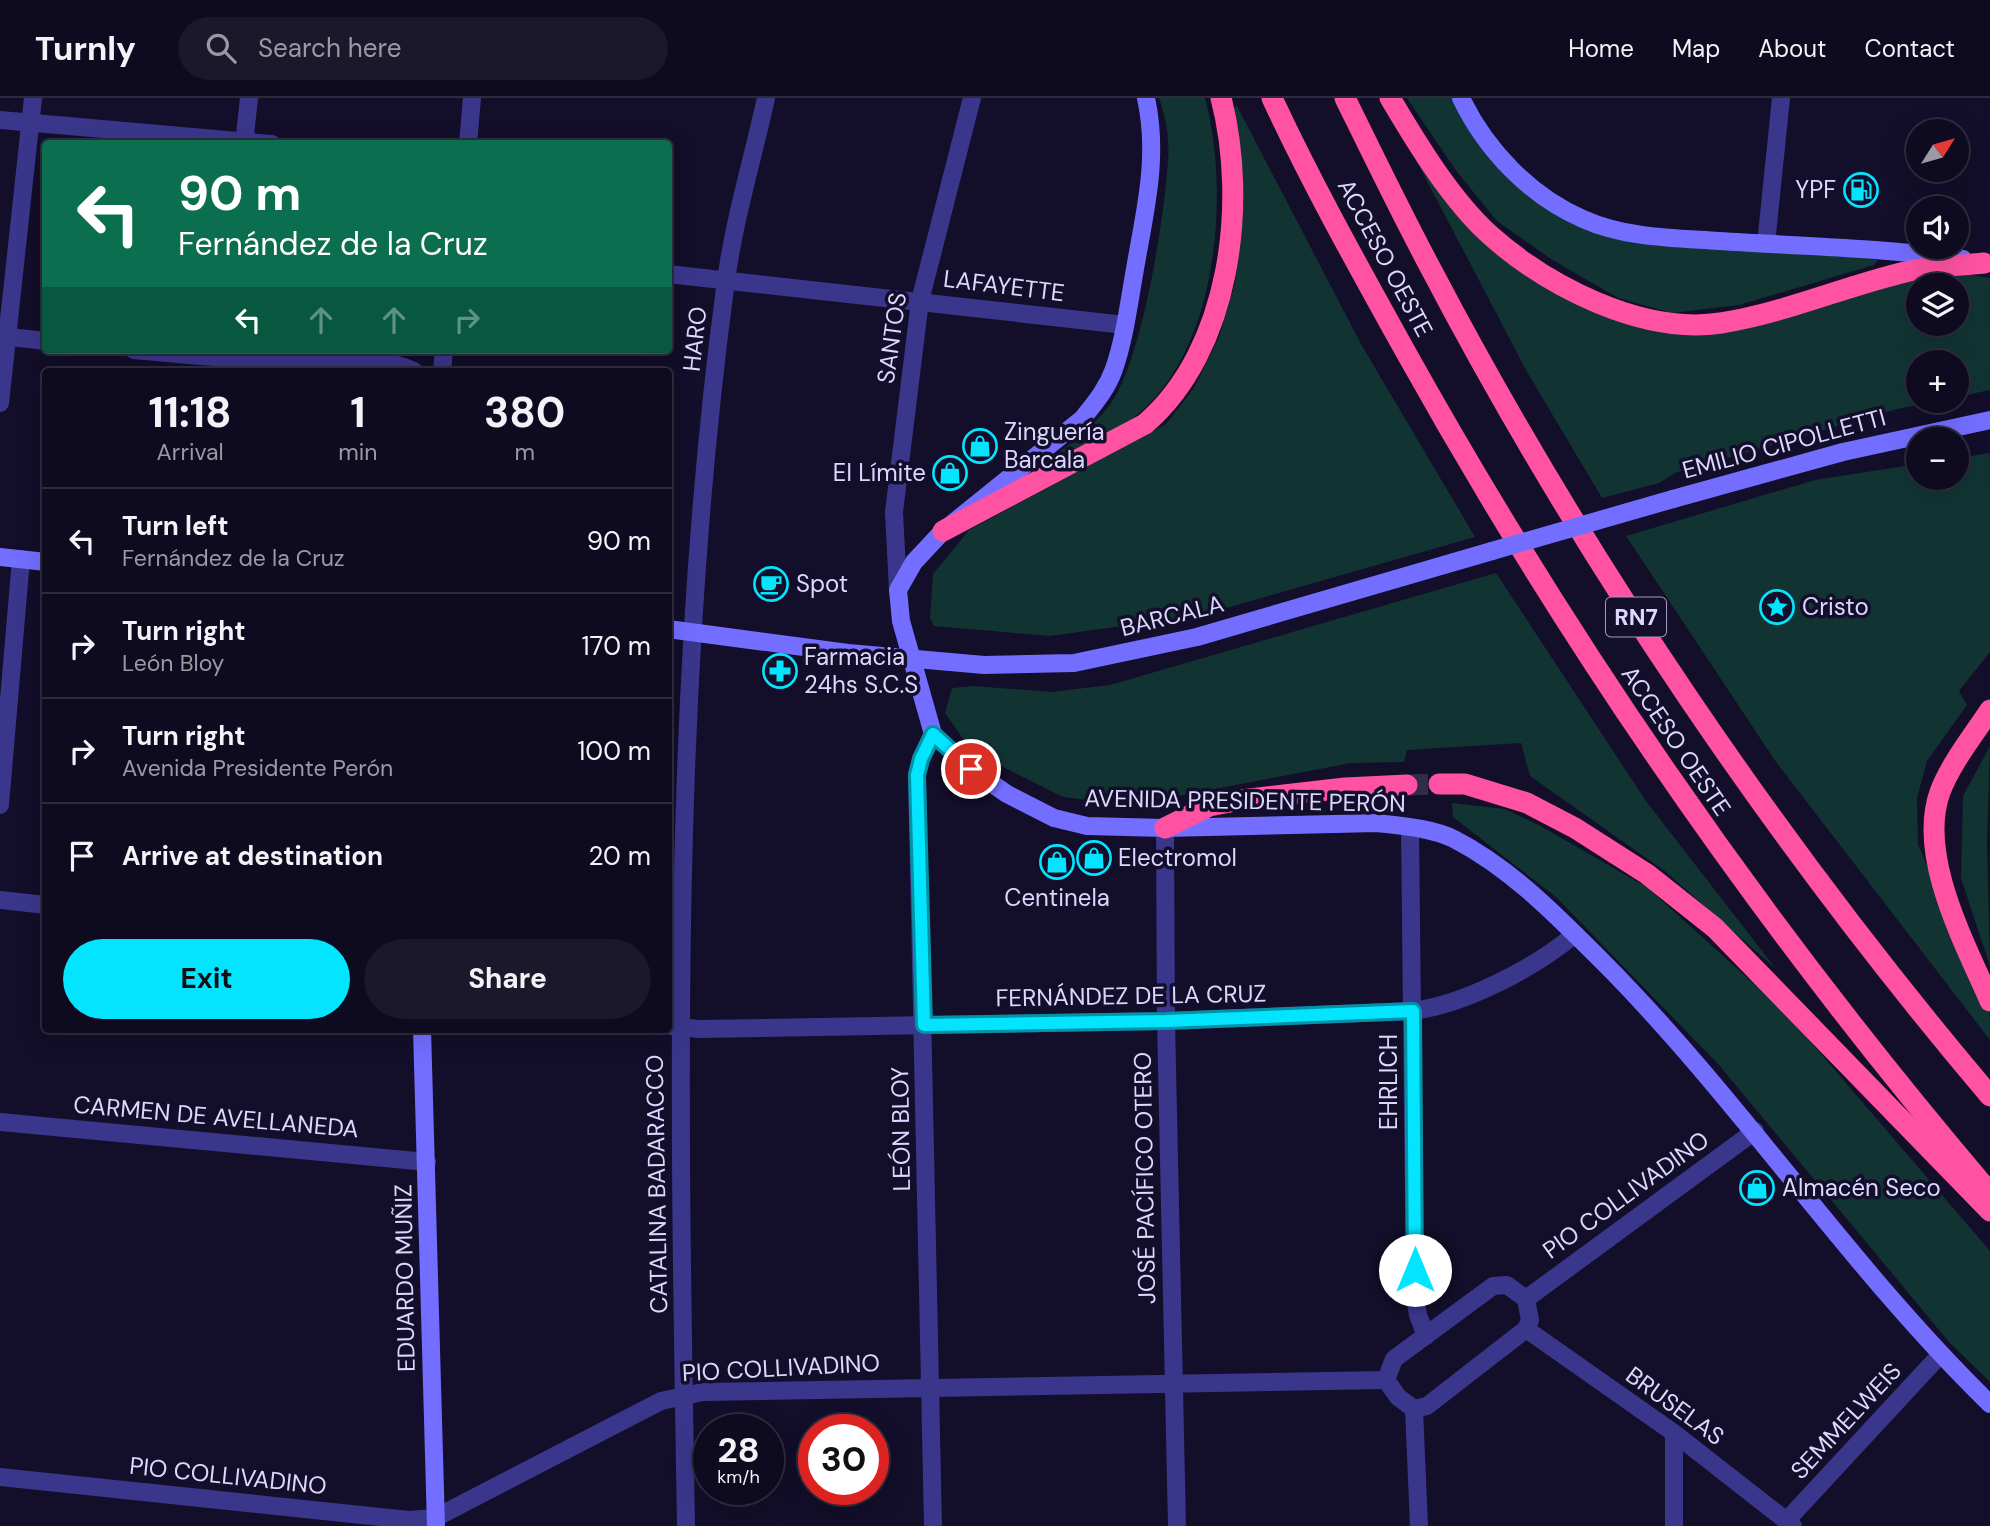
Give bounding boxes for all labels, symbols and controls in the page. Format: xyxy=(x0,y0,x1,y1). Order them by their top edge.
search box xyxy=(178,17,668,80)
text: Turnly xyxy=(35,27,136,70)
icon: search xyxy=(202,29,240,67)
text: Search here xyxy=(258,31,401,65)
text: Home xyxy=(1568,33,1634,64)
text: Map xyxy=(1672,33,1720,64)
text: About xyxy=(1758,33,1827,64)
text: Contact xyxy=(1865,33,1955,64)
north arrow xyxy=(1906,119,1969,182)
map controls xyxy=(1906,119,1969,490)
text: 90 m xyxy=(178,161,301,225)
icon: left xyxy=(63,168,154,259)
fuel station icon: YPF xyxy=(1842,171,1880,209)
street label: ACCESO OESTE xyxy=(1331,173,1440,342)
place label: YPF xyxy=(1795,174,1836,205)
button: sound xyxy=(1906,196,1969,259)
text: Fernández de la Cruz xyxy=(178,223,488,265)
street label: LAFAYETTE xyxy=(942,263,1066,308)
button: layers xyxy=(1906,273,1969,336)
street label: SANTOS xyxy=(870,290,913,385)
icon: left xyxy=(229,301,267,339)
icon: ahead xyxy=(302,301,340,339)
icon: ahead xyxy=(375,301,413,339)
icon: right xyxy=(448,301,486,339)
street label: HARO xyxy=(676,305,713,373)
button: + xyxy=(1906,350,1969,413)
text: 11:18 xyxy=(149,385,232,440)
text: 1 xyxy=(350,385,365,440)
text: 380 xyxy=(484,385,565,440)
street label: EMILIO CIPOLLETTI xyxy=(1679,401,1889,486)
place label: Zinguería Barcala xyxy=(1004,416,1105,475)
shop icon: Zinguería Barcala xyxy=(961,427,999,465)
button: − xyxy=(1906,427,1969,490)
text: Arrival xyxy=(157,437,224,467)
text: min xyxy=(338,437,377,467)
text: m xyxy=(514,437,535,467)
shop icon: El Límite xyxy=(931,454,969,492)
place label: El Límite xyxy=(833,457,926,488)
text: Turn left xyxy=(122,509,229,543)
icon: left xyxy=(63,522,101,560)
text: 90 m xyxy=(587,524,651,558)
text: Fernández de la Cruz xyxy=(122,543,345,573)
cafe icon: Spot xyxy=(752,565,790,603)
place label: Spot xyxy=(796,568,848,599)
street label: BARCALA xyxy=(1117,588,1227,643)
place icon: Cristo xyxy=(1758,588,1796,626)
place label: Cristo xyxy=(1802,591,1869,622)
road number: RN7 xyxy=(1606,597,1666,636)
text: Turn right xyxy=(122,614,246,648)
icon: right xyxy=(63,627,101,665)
text: 170 m xyxy=(582,629,651,663)
place label: Farmacia 24hs S.C.S xyxy=(804,641,918,700)
text: León Bloy xyxy=(122,648,224,678)
pharmacy icon: Farmacia 24hs S.C.S xyxy=(761,652,799,690)
street label: ACCESO OESTE xyxy=(1615,660,1738,822)
text: Turn right xyxy=(122,719,246,753)
icon: right xyxy=(63,732,101,770)
text: 100 m xyxy=(577,734,651,768)
pin xyxy=(941,739,1001,799)
icon: arrive xyxy=(952,750,990,788)
text: Avenida Presidente Perón xyxy=(122,753,393,783)
street label: AVENIDA PRESIDENTE PERÓN xyxy=(1084,782,1406,819)
icon: arrive xyxy=(63,837,101,875)
text: Arrive at destination xyxy=(122,839,383,873)
text: 20 m xyxy=(588,839,651,873)
shop icon: Electromol xyxy=(1075,839,1113,877)
place label: Electromol xyxy=(1118,842,1237,873)
shop icon: Centinela xyxy=(1038,843,1076,881)
place label: Centinela xyxy=(1004,882,1110,913)
button: Exit xyxy=(63,939,350,1019)
button: Share xyxy=(364,939,651,1019)
street label: FERNÁNDEZ DE LA CRUZ xyxy=(995,978,1267,1013)
street label: EHRLICH xyxy=(1373,1034,1404,1130)
street label: JOSÉ PACÍFICO OTERO xyxy=(1127,1052,1162,1304)
street label: CATALINA BADARACCO xyxy=(639,1054,674,1314)
street label: LEÓN BLOY xyxy=(884,1066,917,1192)
street label: CARMEN DE AVELLANEDA xyxy=(72,1089,360,1144)
street label: PIO COLLIVADINO xyxy=(1536,1124,1715,1265)
shop icon: Almacén Seco xyxy=(1738,1169,1776,1207)
place label: Almacén Seco xyxy=(1782,1172,1941,1203)
street label: EDUARDO MUÑIZ xyxy=(387,1184,422,1372)
position arrow xyxy=(1378,1233,1452,1307)
street label: PIO COLLIVADINO xyxy=(681,1347,881,1388)
street label: SEMMELWEIS xyxy=(1784,1356,1908,1486)
street label: BRUSELAS xyxy=(1620,1359,1731,1452)
speed limit sign: 30 xyxy=(798,1414,889,1505)
text: 28 xyxy=(717,1427,760,1473)
street label: PIO COLLIVADINO xyxy=(128,1450,328,1501)
text: km/h xyxy=(717,1465,760,1489)

